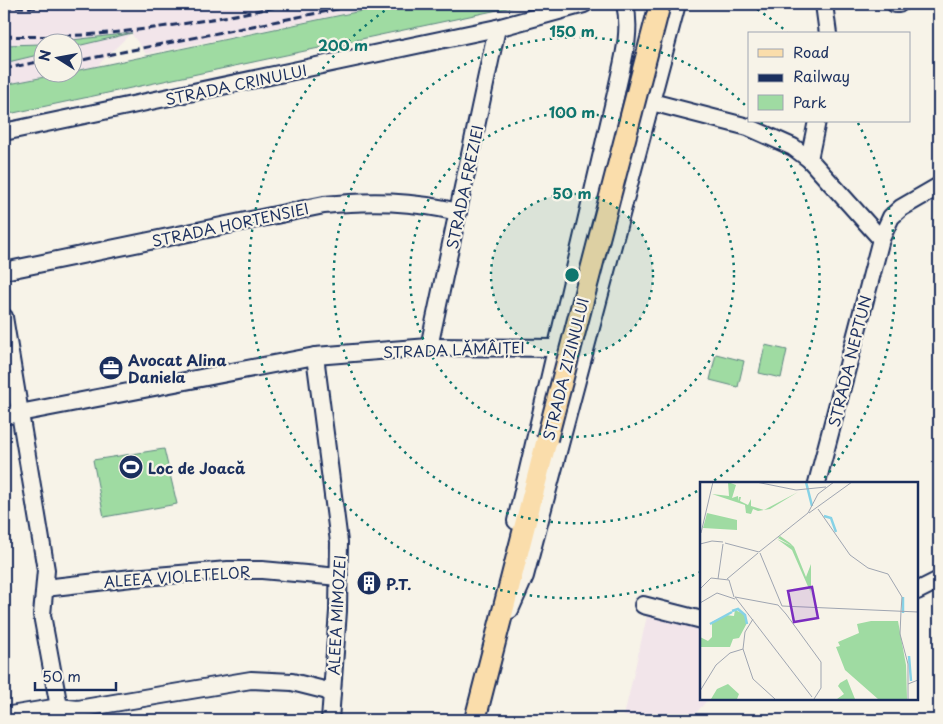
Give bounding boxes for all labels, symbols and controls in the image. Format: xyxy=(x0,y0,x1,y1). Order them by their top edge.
text: 150 m xyxy=(549,19,595,42)
north arrow xyxy=(32,32,82,82)
legend xyxy=(748,32,910,122)
text: 200 m xyxy=(318,33,368,56)
text: Road xyxy=(793,40,829,63)
text: N xyxy=(33,48,56,63)
street label: STRADA CRINULUI xyxy=(163,58,309,110)
text: Railway xyxy=(793,64,850,87)
text: Park xyxy=(793,90,827,113)
text: 100 m xyxy=(549,100,595,123)
street label: STRADA FREZIEI xyxy=(440,123,488,251)
text: 50 m xyxy=(553,181,591,204)
street label: STRADA HORTENSIEI xyxy=(149,196,311,252)
centre of rings xyxy=(563,266,581,284)
street label: STRADA NEPTUN xyxy=(822,293,876,429)
street label: STRADA ZIZINULUI xyxy=(536,295,594,443)
street label: STRADA LĂMÂIȚEI xyxy=(383,335,525,363)
place label: Avocat Alina Daniela xyxy=(128,348,227,388)
office icon: Avocat Alina Daniela xyxy=(98,355,124,381)
sports icon: Loc de Joacă xyxy=(118,454,144,480)
place label: Loc de Joacă xyxy=(148,456,246,479)
inset map xyxy=(700,482,918,699)
street label: ALEEA MIMOZEI xyxy=(321,554,351,676)
street label: ALEEA VIOLETELOR xyxy=(103,559,251,593)
building icon: P.T. xyxy=(356,570,382,596)
place label: P.T. xyxy=(386,572,412,595)
scale bar xyxy=(35,659,116,691)
text: 50 m xyxy=(42,664,81,687)

